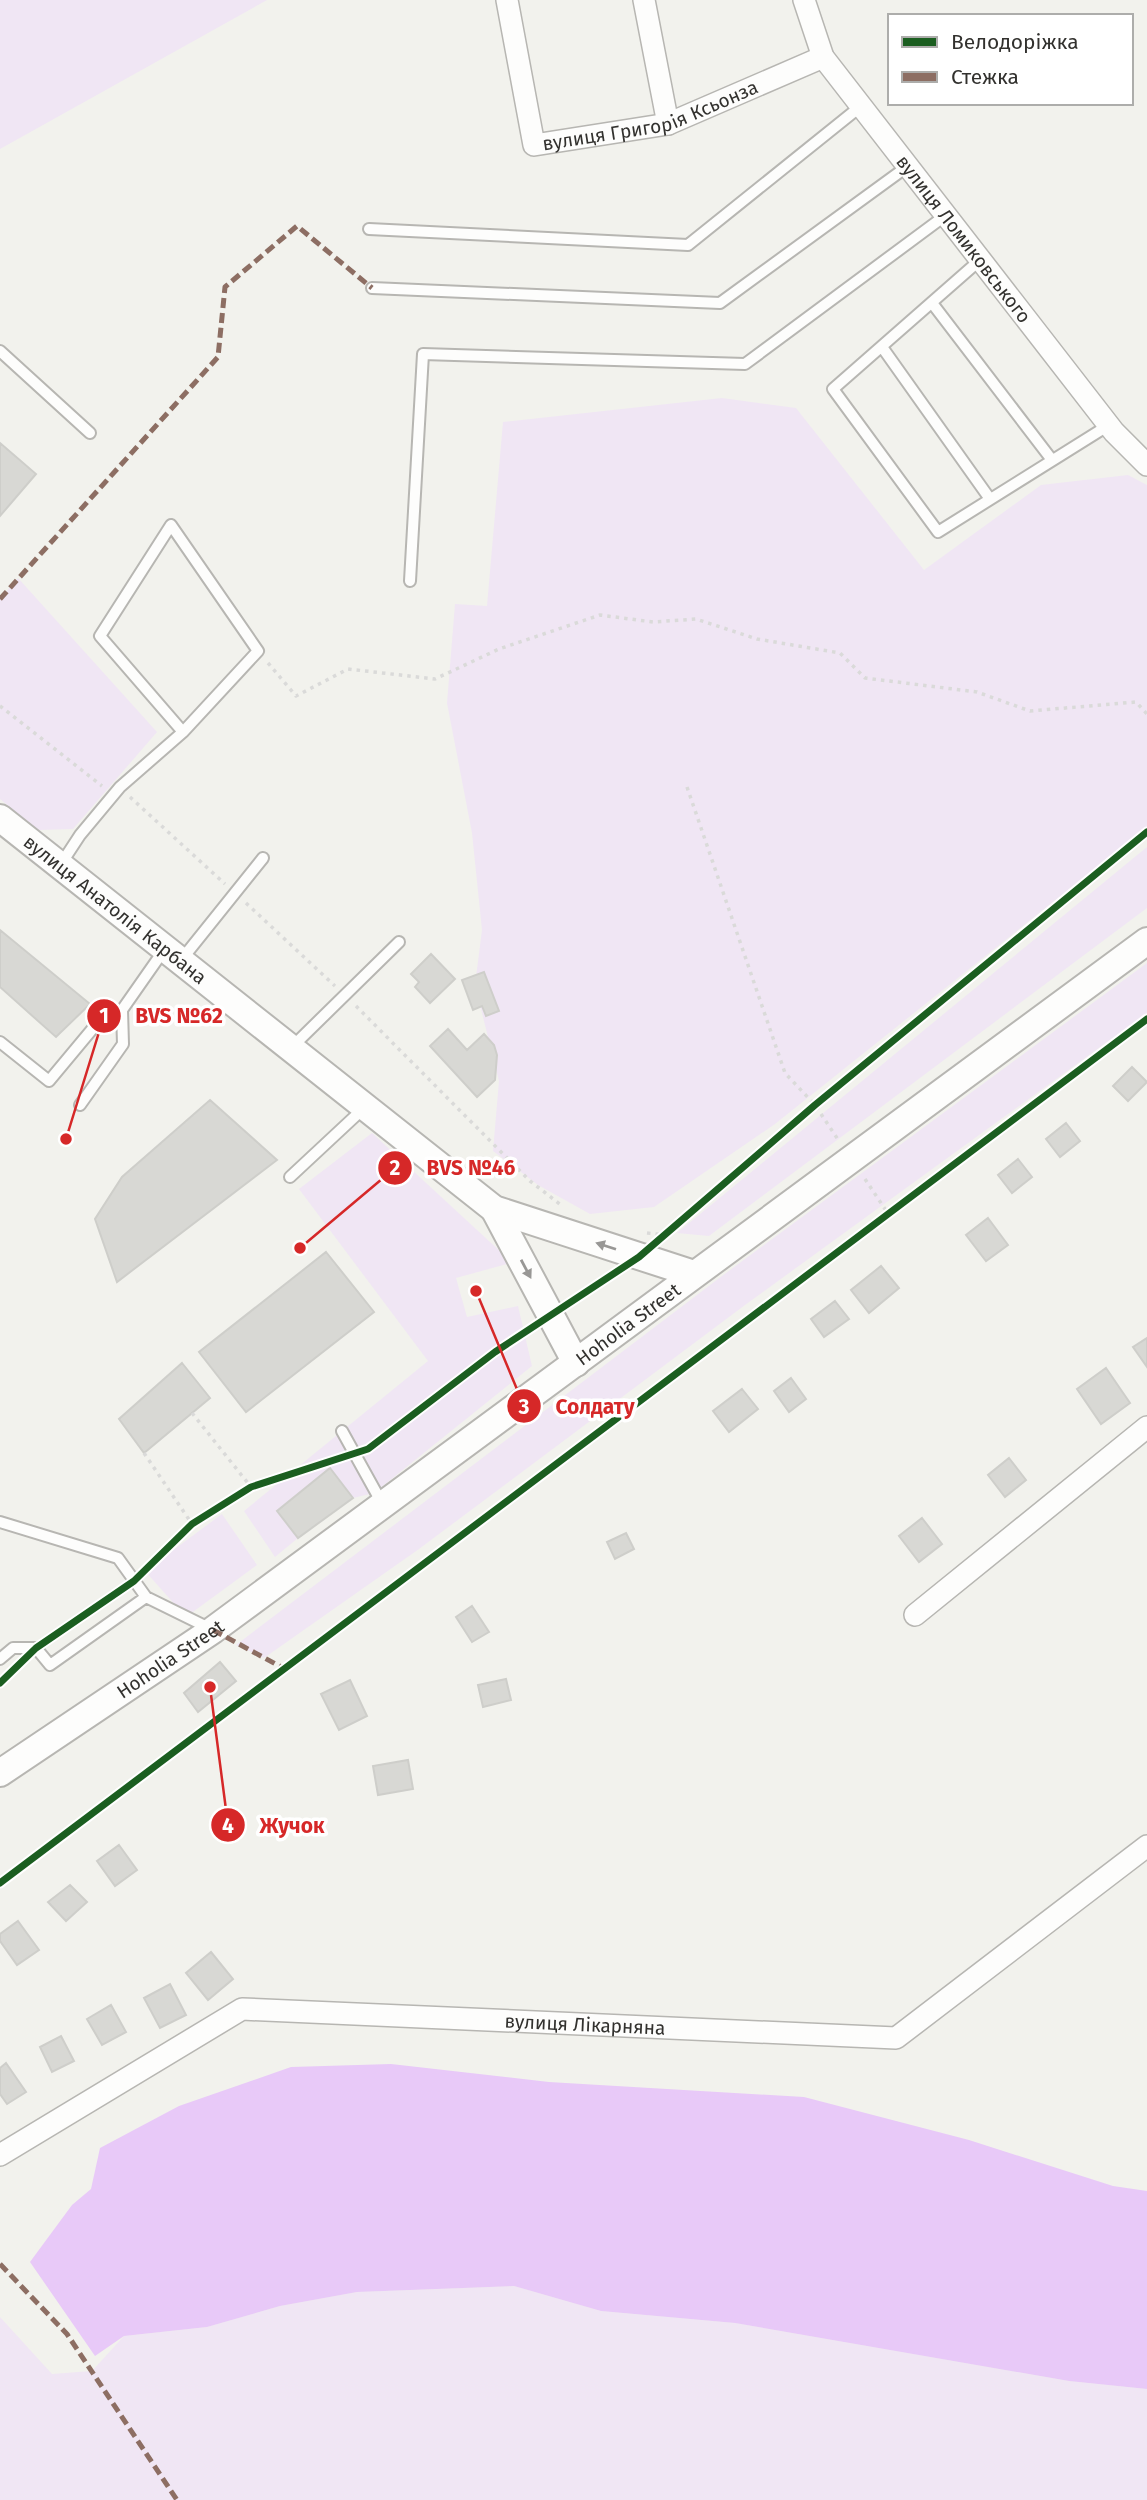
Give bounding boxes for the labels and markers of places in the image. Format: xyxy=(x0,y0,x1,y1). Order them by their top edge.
callout: BVS №62 xyxy=(86,995,237,1037)
callout: BVS №46 xyxy=(378,1147,530,1189)
callout: Солдату xyxy=(506,1385,649,1427)
callout: Жучок xyxy=(210,1804,338,1846)

